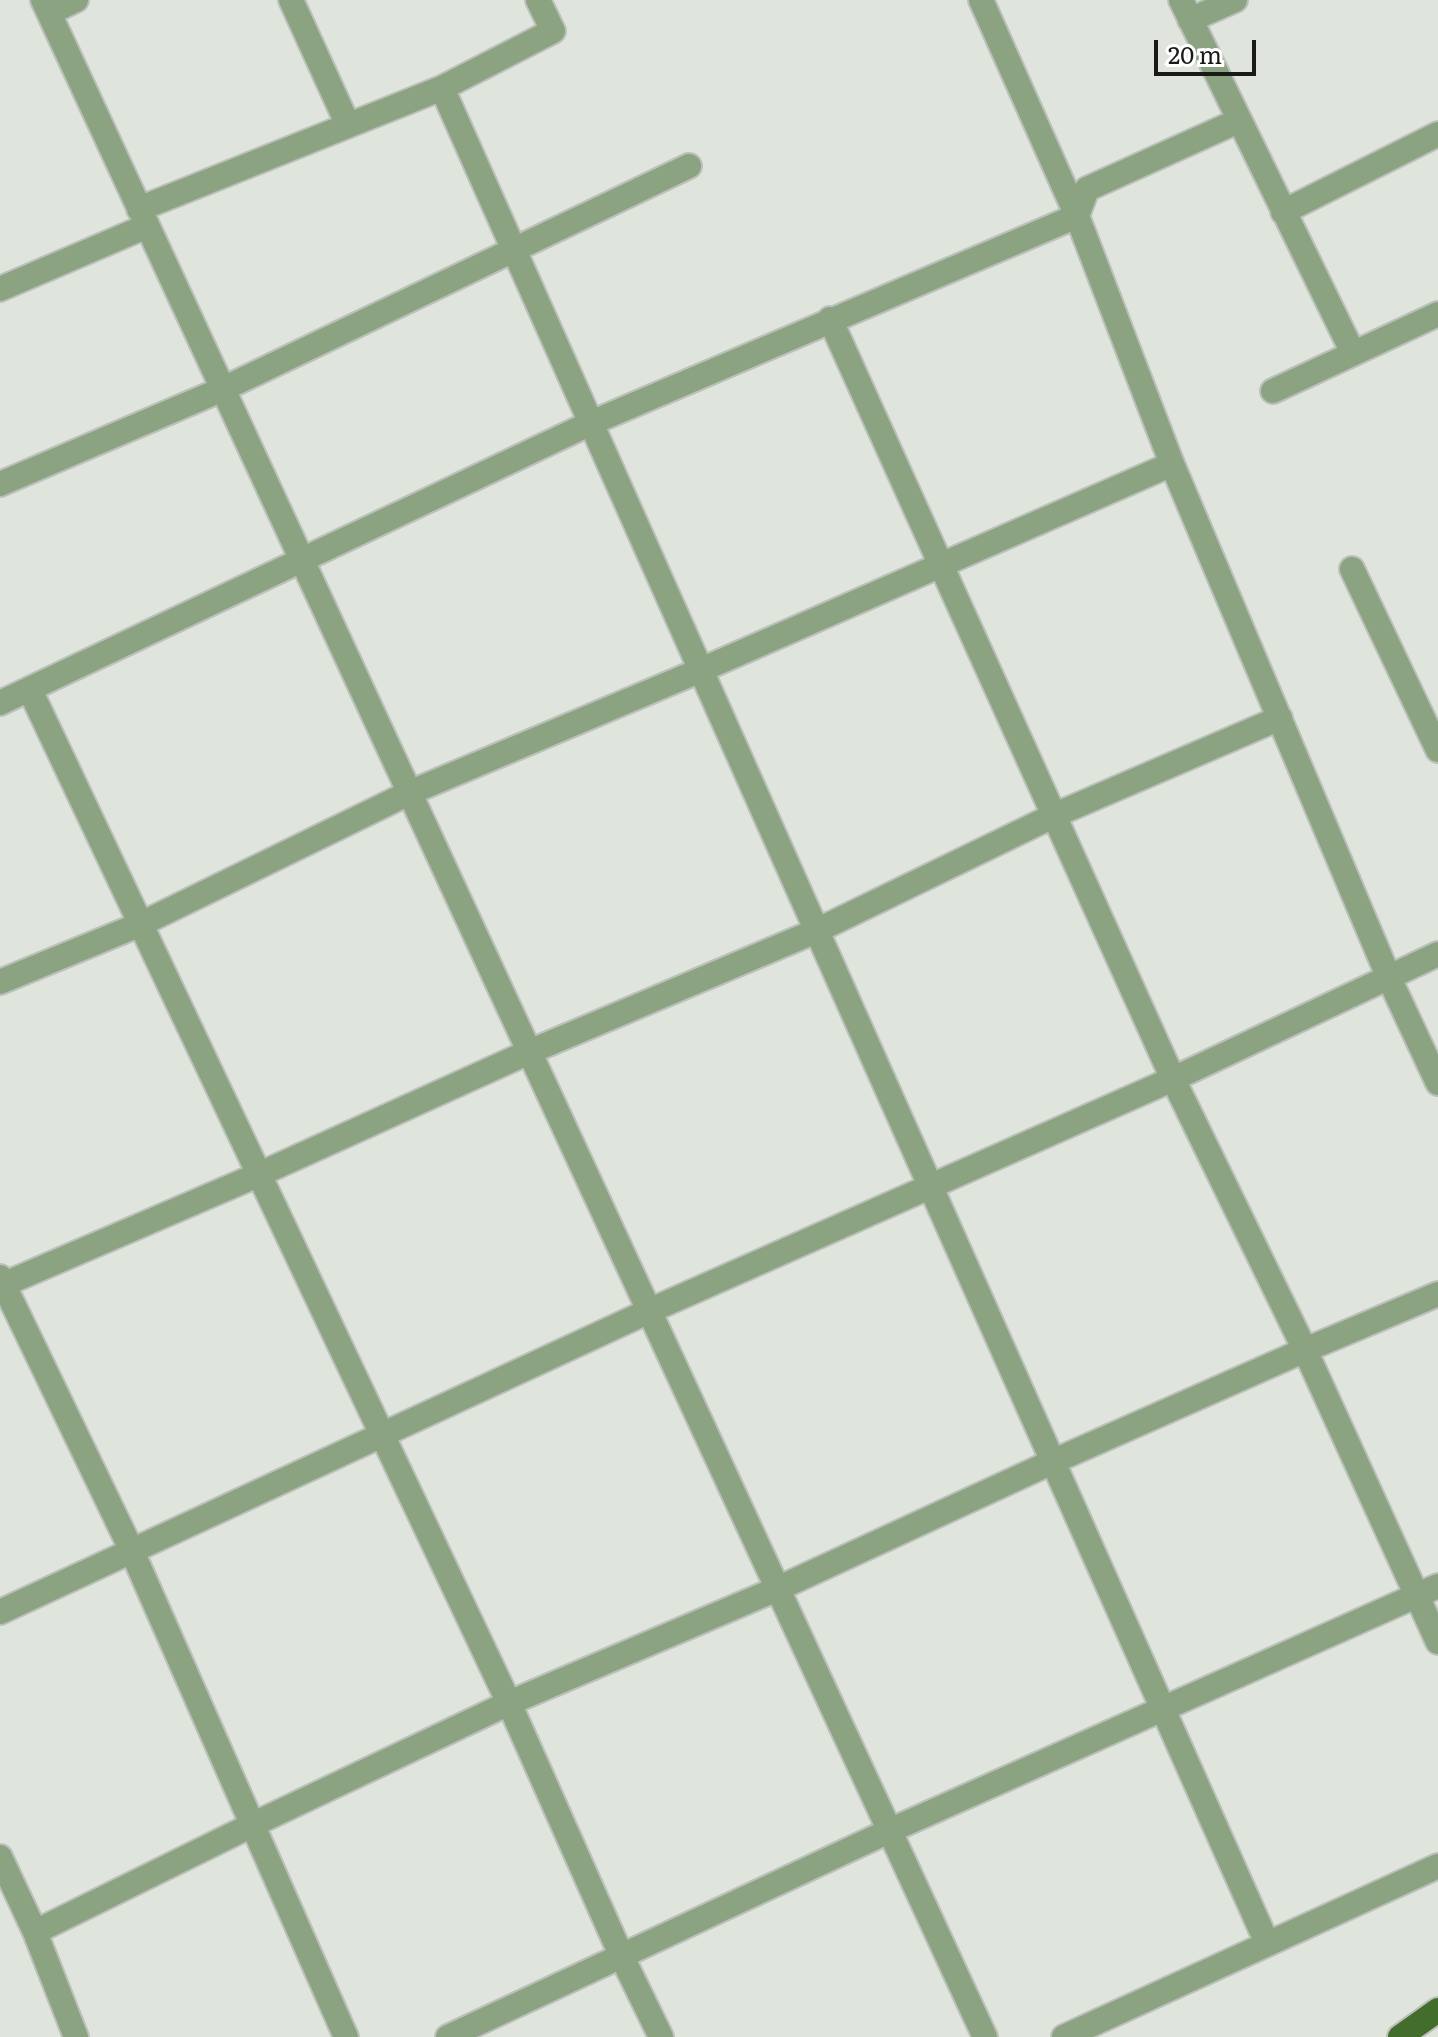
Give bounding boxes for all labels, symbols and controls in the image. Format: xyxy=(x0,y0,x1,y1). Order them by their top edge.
scale bar xyxy=(1158,24,1260,74)
text: 20 m xyxy=(1168,36,1222,71)

